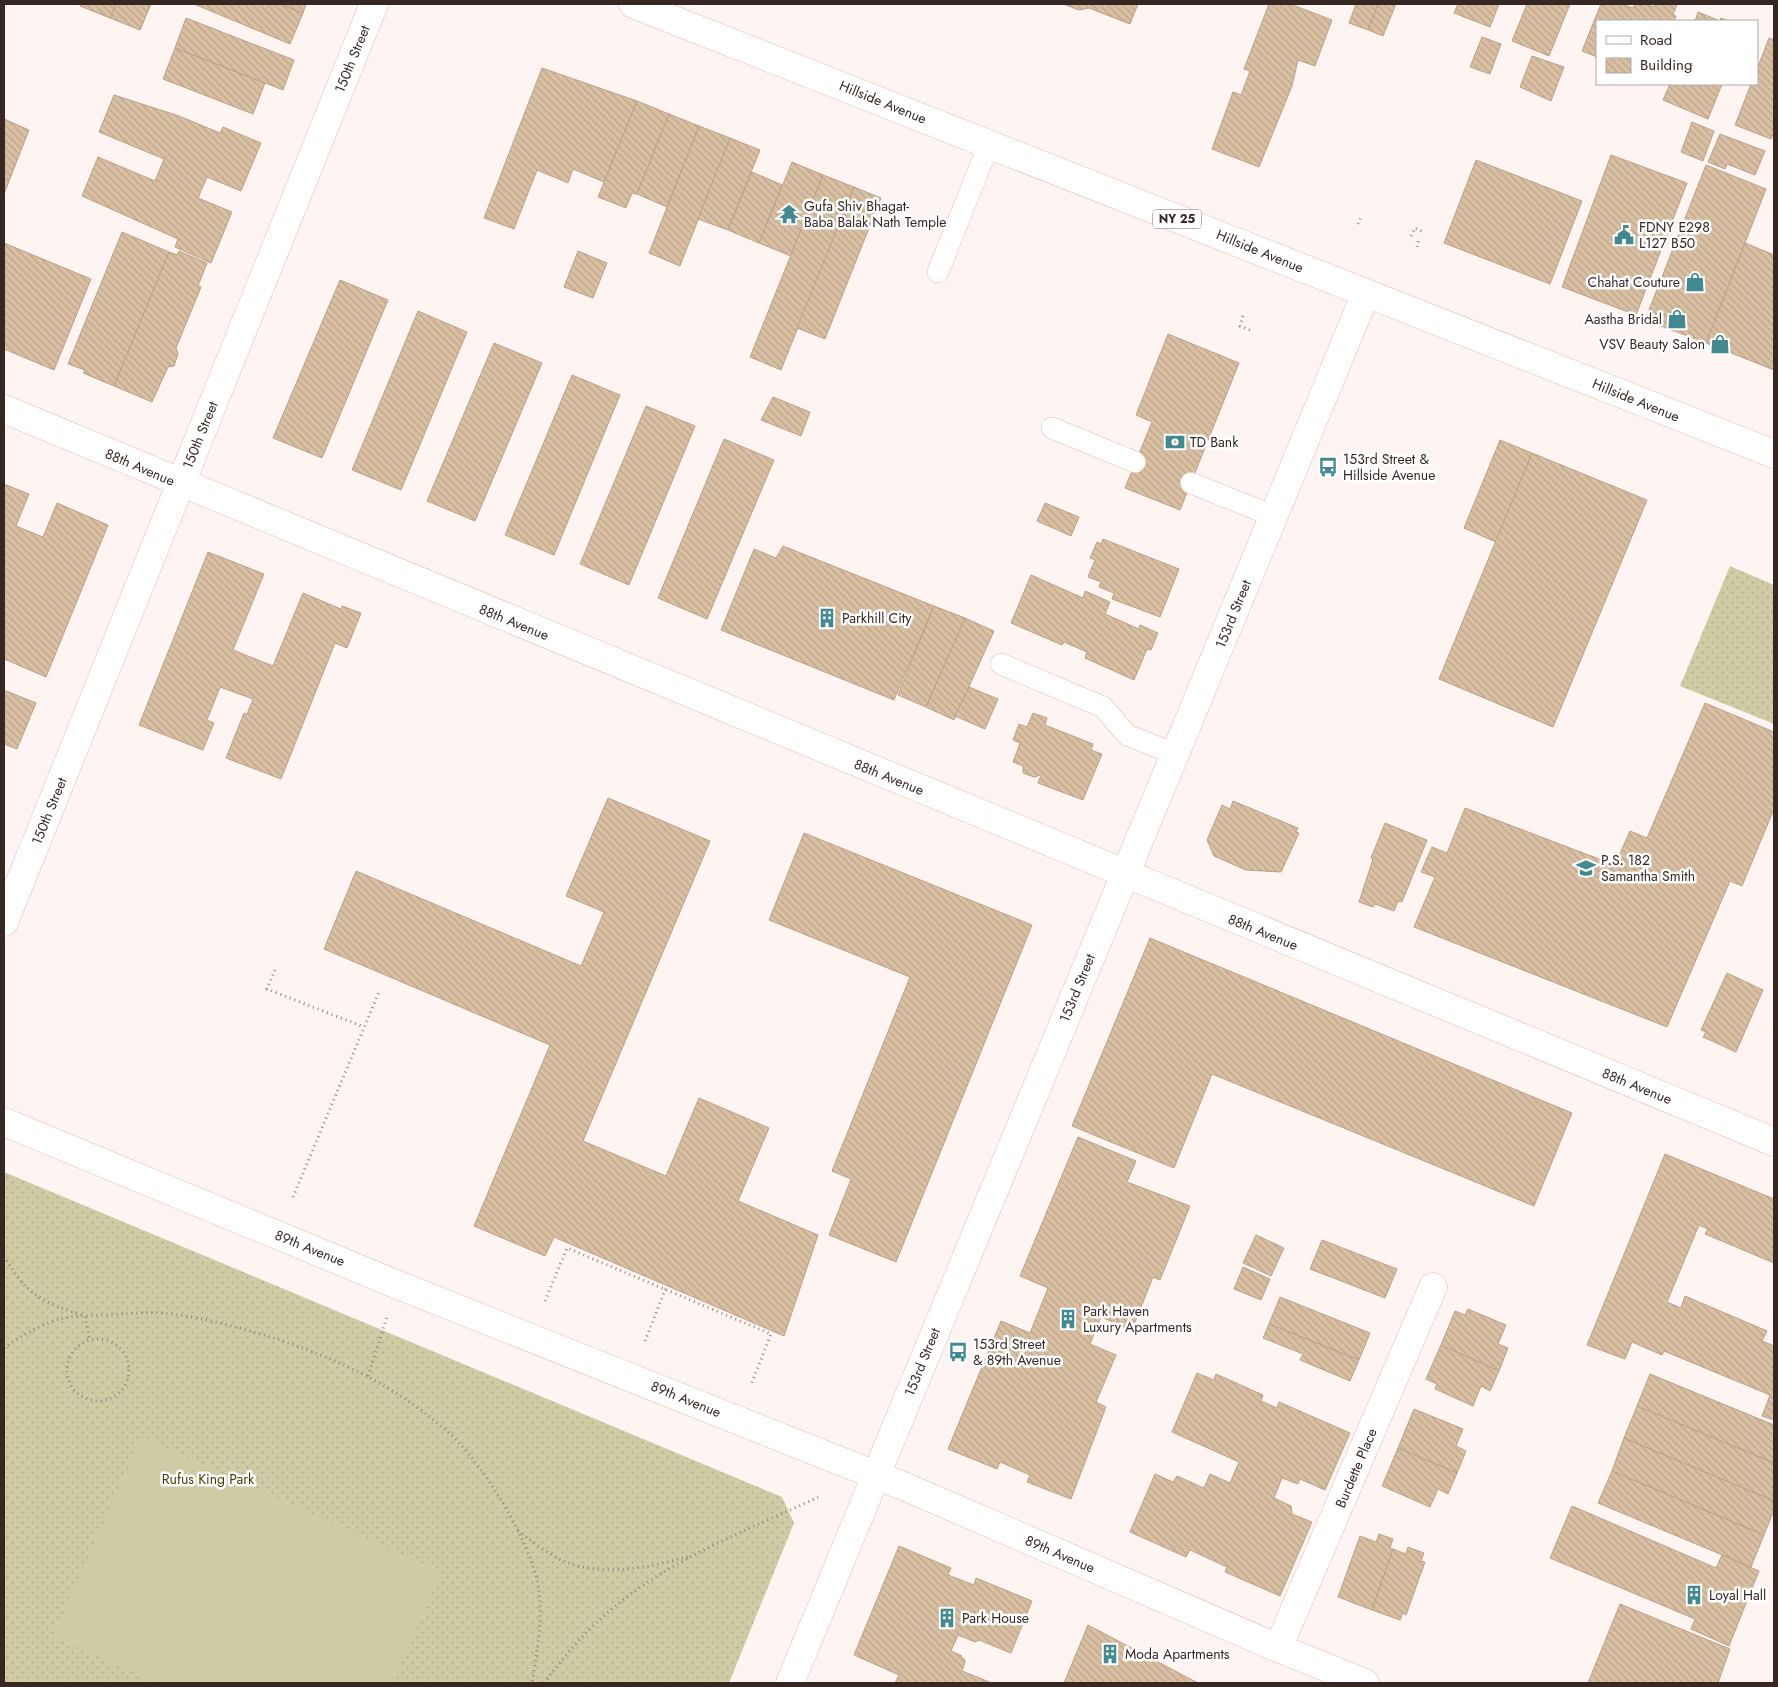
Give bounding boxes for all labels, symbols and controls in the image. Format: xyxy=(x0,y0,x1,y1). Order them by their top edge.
legend xyxy=(1596,20,1758,85)
street label: 150th Street xyxy=(329,22,375,96)
text: Road xyxy=(1640,29,1672,51)
text: Building xyxy=(1640,54,1692,76)
street label: Hillside Avenue xyxy=(836,75,930,129)
place label: Gufa Shiv Bhagat- Baba Balak Nath Temple xyxy=(804,196,946,232)
temple icon: Gufa Shiv Bhagat- Baba Balak Nath Temple xyxy=(778,203,800,225)
road number: NY 25 xyxy=(1153,210,1201,228)
place label: FDNY E298 L127 B50 xyxy=(1639,217,1710,253)
street label: Hillside Avenue xyxy=(1213,224,1307,278)
public building icon: FDNY E298 L127 B50 xyxy=(1613,224,1635,246)
shop icon: Chahat Couture xyxy=(1684,271,1706,293)
place label: Chahat Couture xyxy=(1588,272,1680,292)
shop icon: Aastha Bridal xyxy=(1666,308,1688,330)
place label: Aastha Bridal xyxy=(1585,309,1662,329)
shop icon: VSV Beauty Salon xyxy=(1709,333,1731,355)
place label: VSV Beauty Salon xyxy=(1599,334,1705,354)
street label: Hillside Avenue xyxy=(1589,373,1683,427)
street label: 150th Street xyxy=(177,398,223,472)
bank icon: TD Bank xyxy=(1164,431,1186,453)
place label: TD Bank xyxy=(1190,432,1239,452)
street label: 88th Avenue xyxy=(102,443,178,491)
place label: 153rd Street & Hillside Avenue xyxy=(1343,449,1435,485)
bus stop icon: 153rd Street & Hillside Avenue xyxy=(1317,456,1339,478)
street label: 153rd Street xyxy=(1210,576,1256,651)
street label: 88th Avenue xyxy=(476,599,552,645)
building icon: Parkhill City xyxy=(816,607,838,629)
place label: Parkhill City xyxy=(842,608,912,628)
street label: 88th Avenue xyxy=(851,754,927,800)
street label: 150th Street xyxy=(26,774,72,848)
place label: P.S. 182 Samantha Smith xyxy=(1601,850,1695,886)
school or university icon: P.S. 182 Samantha Smith xyxy=(1575,857,1597,879)
street label: 88th Avenue xyxy=(1225,909,1301,955)
street label: 153rd Street xyxy=(1054,950,1100,1025)
street label: 88th Avenue xyxy=(1599,1063,1675,1109)
street label: 89th Avenue xyxy=(272,1225,348,1271)
place label: Park Haven Luxury Apartments xyxy=(1083,1301,1192,1337)
building icon: Park Haven Luxury Apartments xyxy=(1057,1308,1079,1330)
street label: 153rd Street xyxy=(899,1324,945,1399)
place label: 153rd Street & 89th Avenue xyxy=(973,1334,1061,1370)
bus stop icon: 153rd Street & 89th Avenue xyxy=(947,1341,969,1363)
street label: 89th Avenue xyxy=(648,1376,724,1422)
street label: Burdette Place xyxy=(1330,1425,1382,1511)
park label: Rufus King Park xyxy=(162,1469,255,1489)
street label: 89th Avenue xyxy=(1022,1530,1098,1578)
building icon: Loyal Hall xyxy=(1683,1584,1705,1606)
place label: Loyal Hall xyxy=(1709,1585,1766,1605)
building icon: Park House xyxy=(936,1607,958,1629)
place label: Park House xyxy=(962,1608,1029,1628)
building icon: Moda Apartments xyxy=(1099,1643,1121,1665)
place label: Moda Apartments xyxy=(1125,1644,1230,1664)

